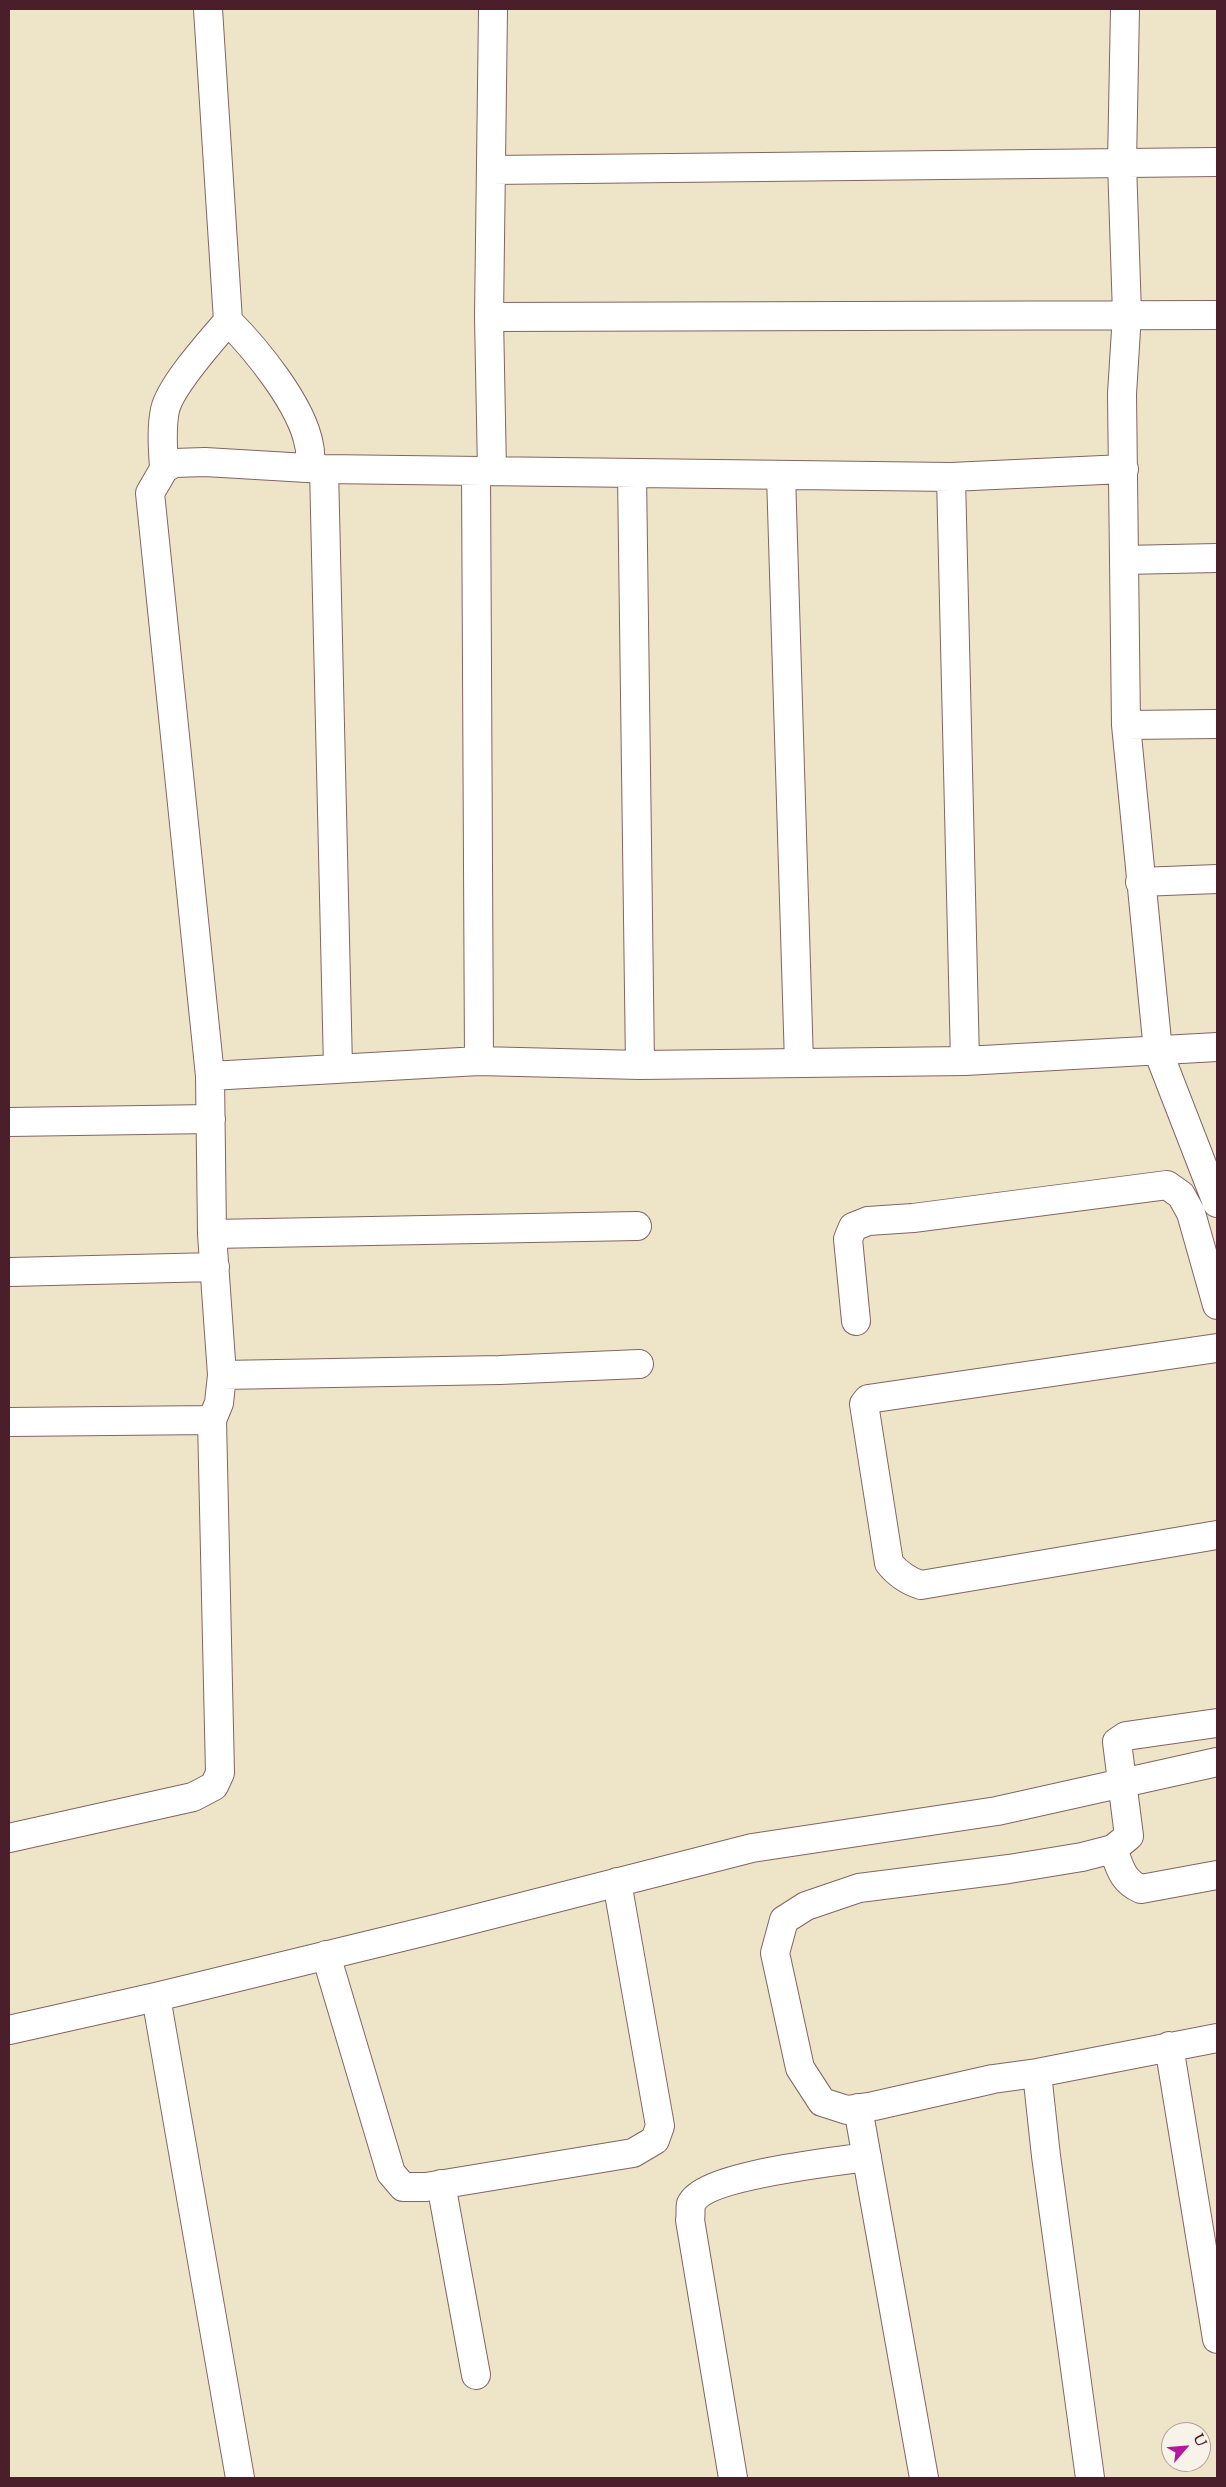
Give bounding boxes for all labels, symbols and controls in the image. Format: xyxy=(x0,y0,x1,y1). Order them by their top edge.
north arrow xyxy=(1161,2422,1211,2472)
text: U xyxy=(1187,2431,1210,2450)

